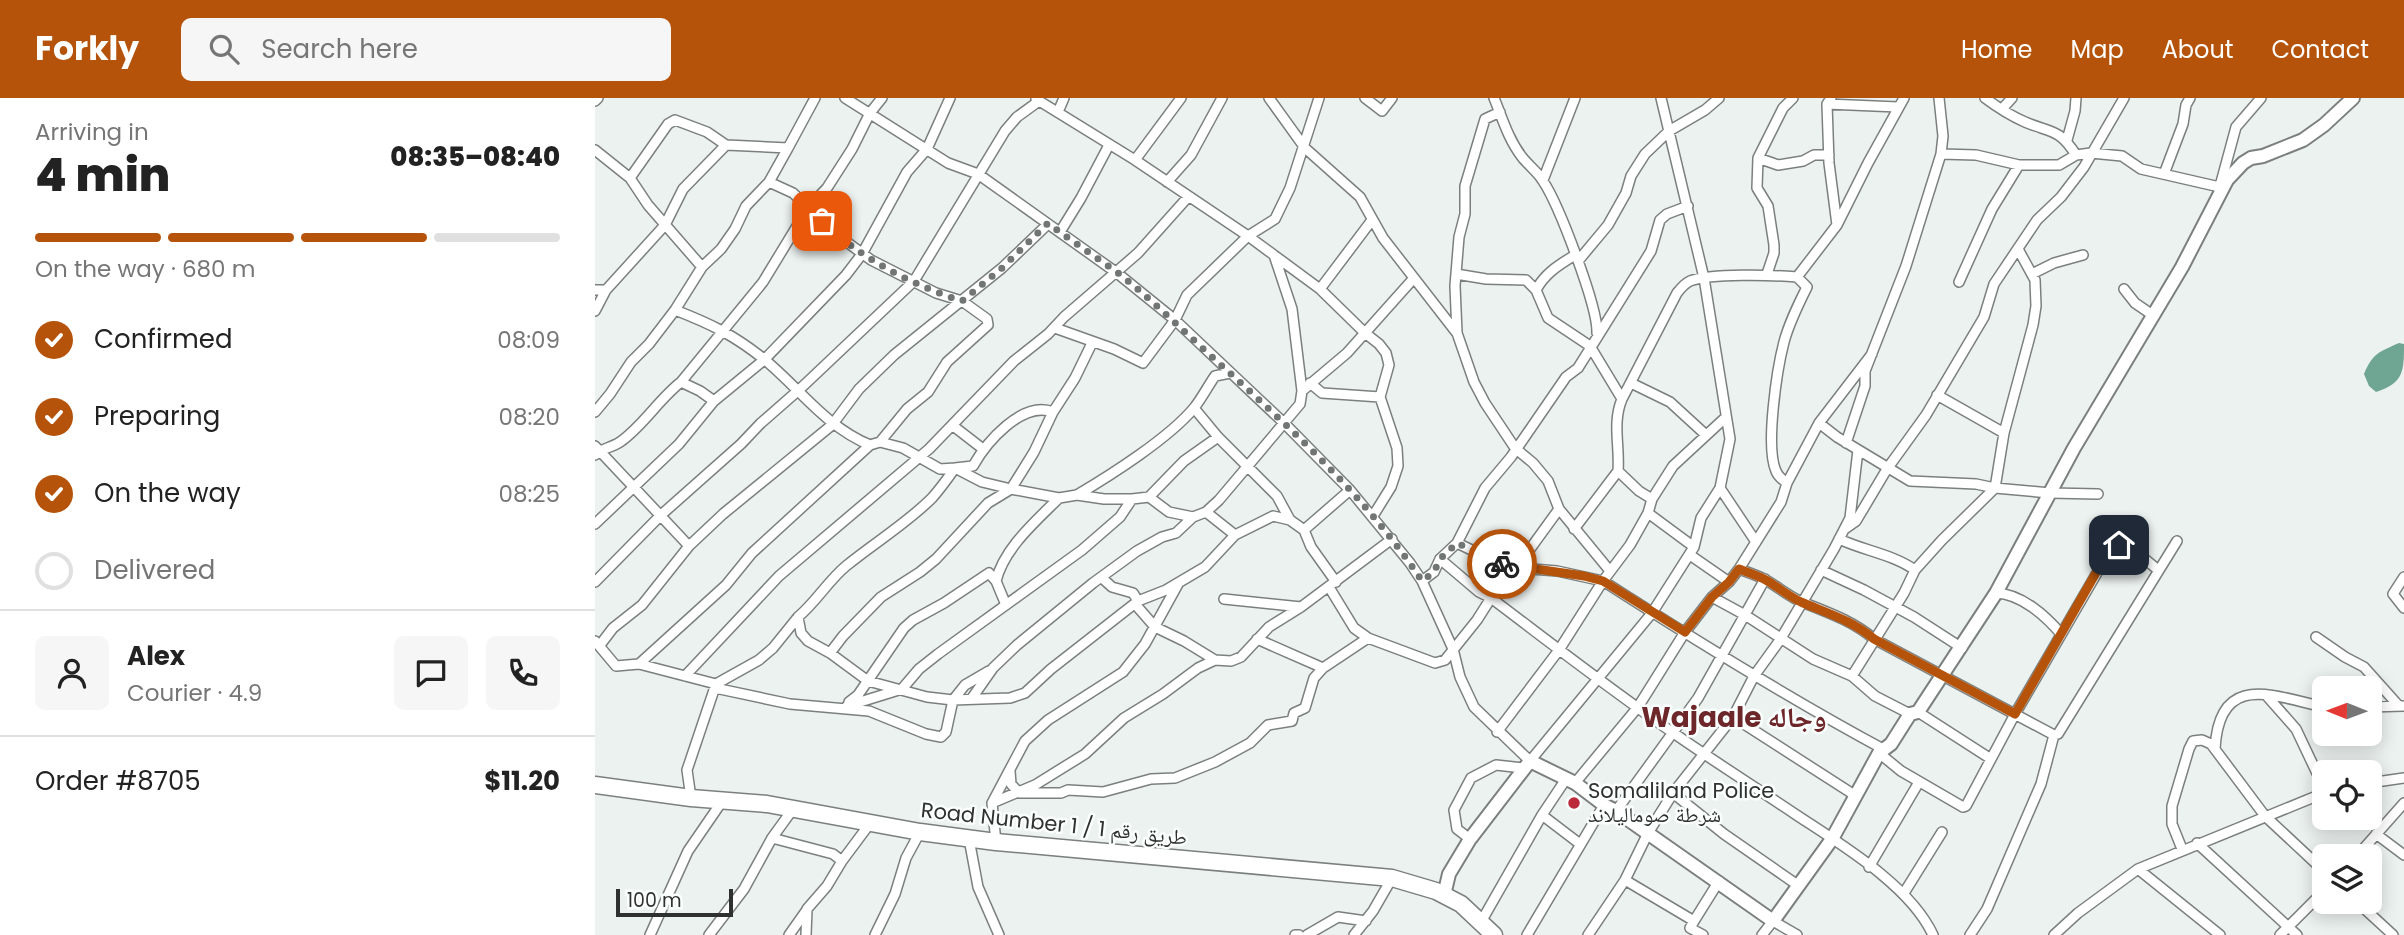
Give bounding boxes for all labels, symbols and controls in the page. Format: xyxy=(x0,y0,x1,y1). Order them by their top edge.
search box xyxy=(181,18,671,81)
text: Forkly xyxy=(35,25,139,72)
icon: search xyxy=(205,30,243,68)
text: Search here xyxy=(261,31,418,67)
text: Home xyxy=(1961,33,2033,66)
text: Map xyxy=(2071,33,2124,66)
text: About xyxy=(2162,33,2233,66)
text: Contact xyxy=(2271,33,2369,66)
text: Arriving in xyxy=(35,116,149,148)
text: 08:35–08:40 xyxy=(390,139,560,175)
text: 4 min xyxy=(35,143,170,207)
pin xyxy=(792,191,852,251)
icon: bag xyxy=(803,202,841,240)
text: On the way · 680 m xyxy=(35,253,255,285)
icon: check xyxy=(35,321,73,359)
text: Confirmed xyxy=(94,321,232,357)
text: 08:09 xyxy=(497,324,560,356)
icon: check xyxy=(35,398,73,436)
text: Preparing xyxy=(94,398,220,434)
text: 08:20 xyxy=(498,401,560,433)
icon: check xyxy=(35,475,73,513)
text: On the way xyxy=(94,475,241,511)
text: 08:25 xyxy=(498,478,560,510)
pin xyxy=(2089,515,2149,575)
icon: home xyxy=(2100,526,2138,564)
courier xyxy=(1467,529,1537,599)
icon: bike xyxy=(1483,545,1521,583)
text: Delivered xyxy=(94,552,215,588)
button: person xyxy=(35,636,109,710)
button: chat xyxy=(394,636,468,710)
button: phone xyxy=(486,636,560,710)
text: Alex xyxy=(127,638,185,674)
north arrow xyxy=(2312,676,2382,746)
map controls xyxy=(2312,676,2382,914)
text: Courier · 4.9 xyxy=(127,677,262,709)
district label: Wajaale وجاله xyxy=(1641,698,1827,737)
button: locate xyxy=(2312,760,2382,830)
text: Order #8705 xyxy=(35,763,201,799)
text: $11.20 xyxy=(484,763,560,799)
place label: Somaliland Police شرطة صوماليلاند xyxy=(1588,776,1774,829)
street label: Road Number 1 / طريق رقم 1 xyxy=(919,795,1189,852)
marker: Somaliland Police شرطة صوماليلاند xyxy=(1566,795,1582,811)
button: layers xyxy=(2312,844,2382,914)
scale bar xyxy=(616,886,733,918)
text: 100 m xyxy=(627,887,682,914)

